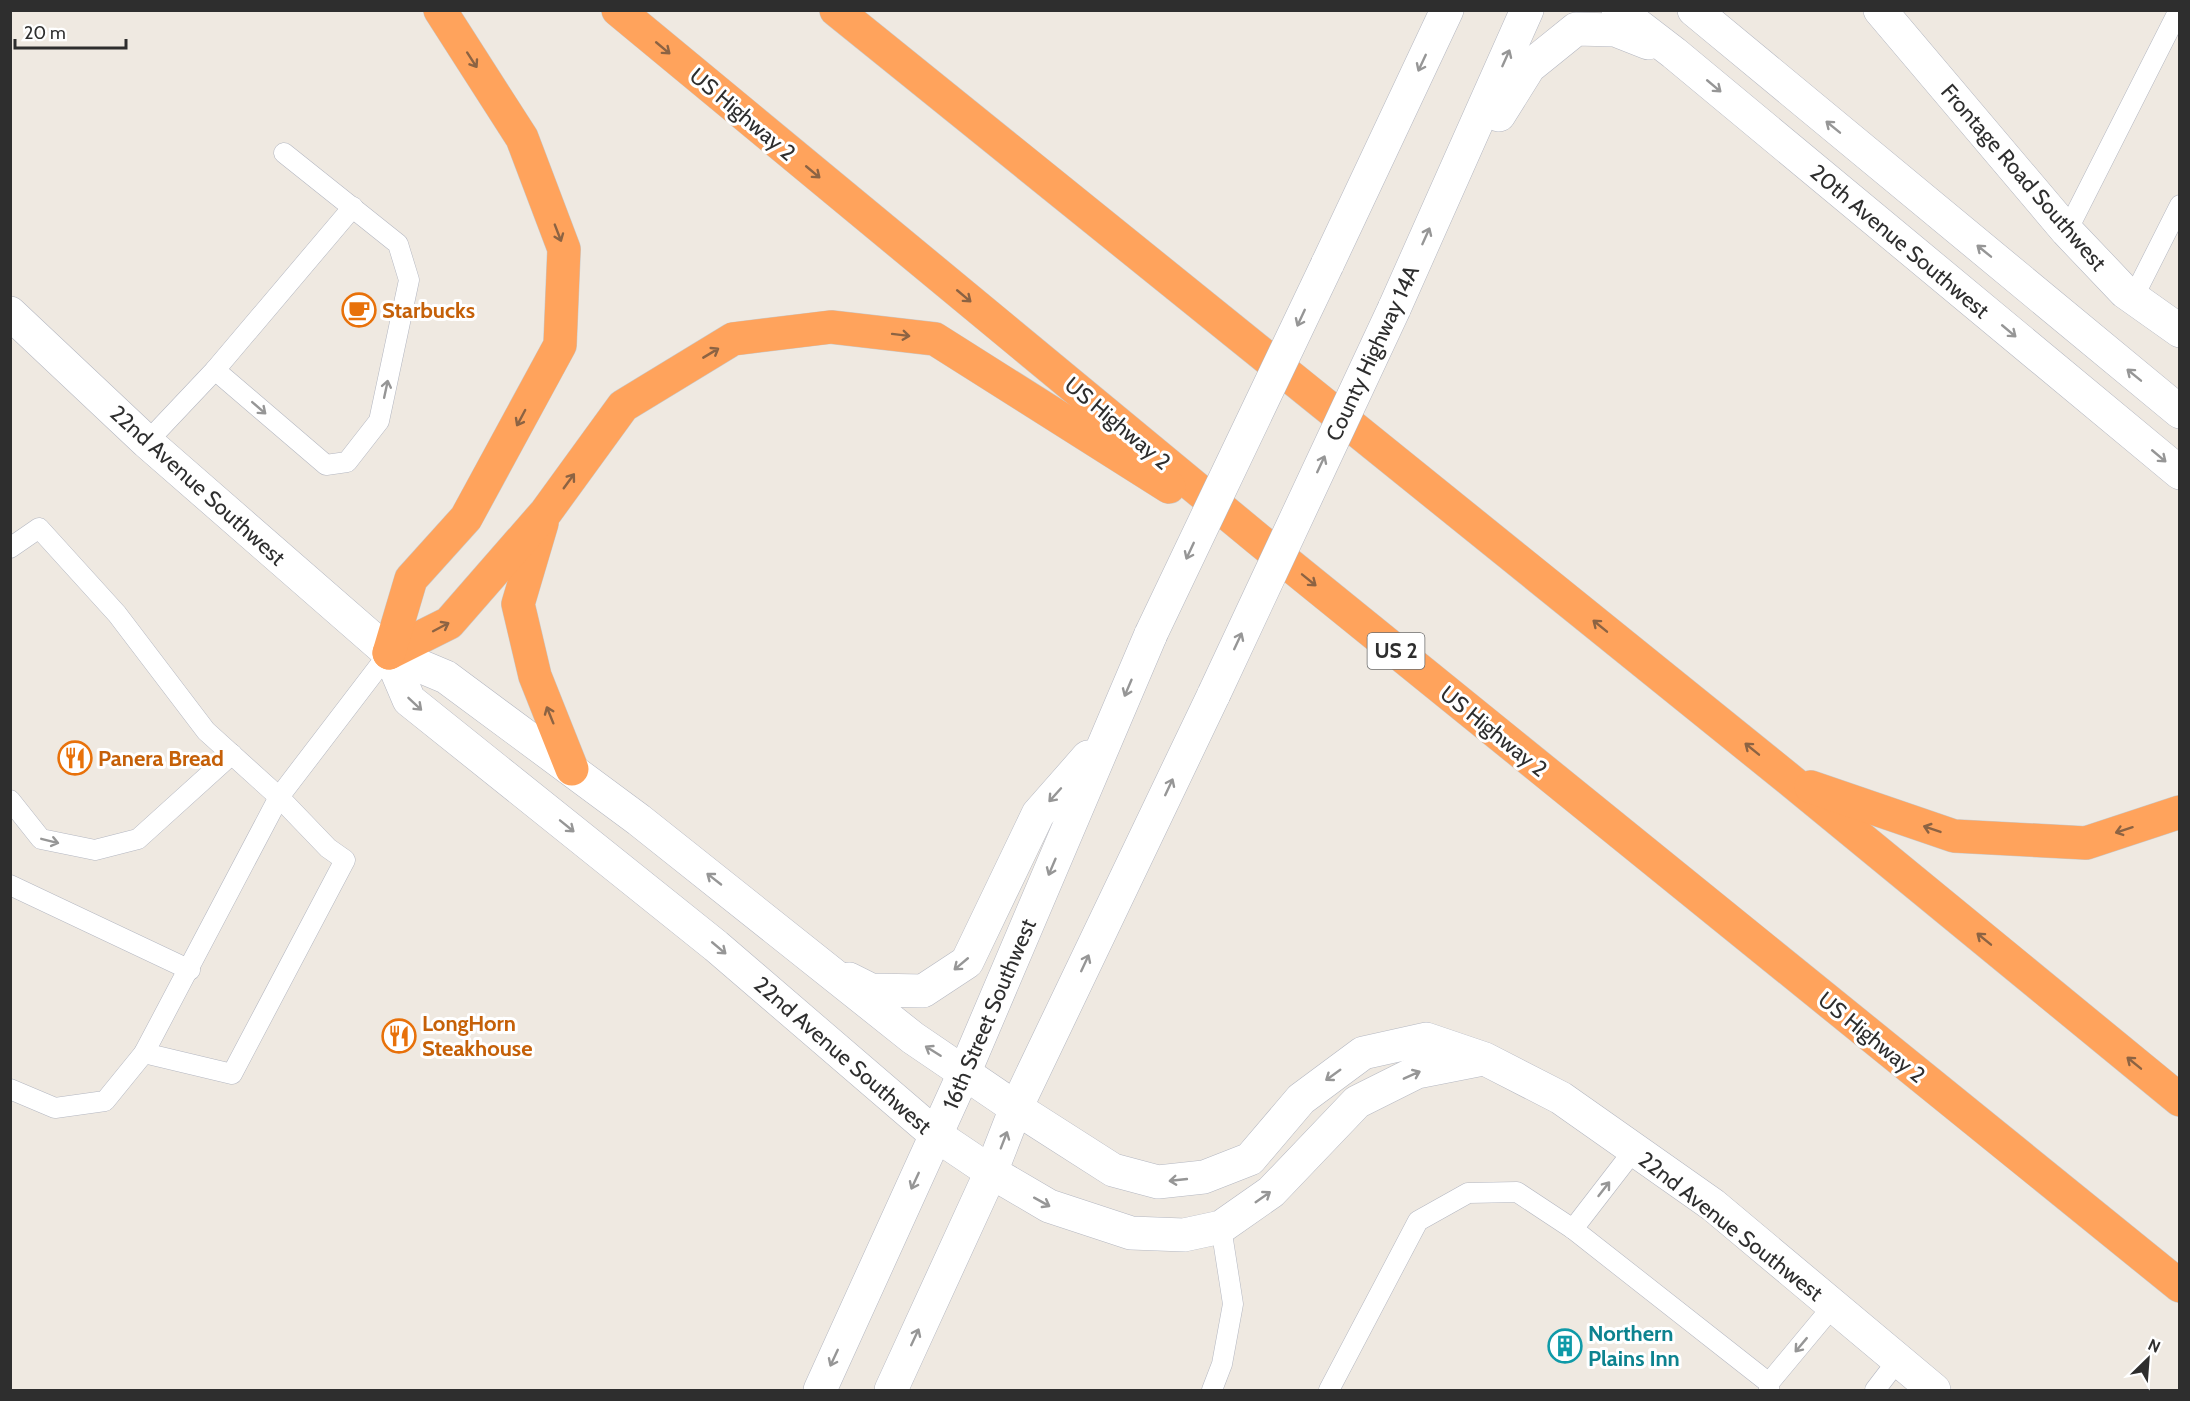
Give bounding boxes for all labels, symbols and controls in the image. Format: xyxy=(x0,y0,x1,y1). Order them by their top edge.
scale bar xyxy=(15,12,126,50)
text: 20 m xyxy=(24,22,66,44)
one-way arrow xyxy=(655,41,671,54)
one-way arrow xyxy=(1501,50,1512,68)
one-way arrow xyxy=(466,51,478,68)
one-way arrow xyxy=(1415,54,1427,72)
street label: US Highway 2 xyxy=(684,62,801,167)
street label: Frontage Road Southwest xyxy=(1935,78,2112,277)
one-way arrow xyxy=(1706,79,1721,93)
one-way arrow xyxy=(1825,121,1841,134)
street label: 20th Avenue Southwest xyxy=(1805,159,1995,324)
one-way arrow xyxy=(805,165,820,179)
one-way arrow xyxy=(554,224,565,242)
one-way arrow xyxy=(1421,228,1433,246)
one-way arrow xyxy=(1976,245,1992,258)
street label: County Highway 14A xyxy=(1320,261,1425,445)
one-way arrow xyxy=(956,289,971,303)
cafe icon: Starbucks xyxy=(341,292,377,328)
place label: Starbucks xyxy=(382,297,475,324)
one-way arrow xyxy=(1295,309,1307,327)
one-way arrow xyxy=(2001,325,2017,338)
one-way arrow xyxy=(890,330,910,341)
one-way arrow xyxy=(702,346,719,358)
one-way arrow xyxy=(2127,368,2142,382)
street label: US Highway 2 xyxy=(1059,371,1176,476)
one-way arrow xyxy=(381,379,392,399)
street label: 22nd Avenue Southwest xyxy=(104,400,291,572)
one-way arrow xyxy=(251,401,266,415)
one-way arrow xyxy=(515,408,526,426)
one-way arrow xyxy=(2151,449,2166,463)
one-way arrow xyxy=(1315,456,1327,474)
one-way arrow xyxy=(562,473,575,489)
one-way arrow xyxy=(1184,542,1196,560)
one-way arrow xyxy=(1301,574,1317,587)
one-way arrow xyxy=(1592,620,1608,633)
one-way arrow xyxy=(432,621,449,633)
one-way arrow xyxy=(1233,632,1245,650)
road number: US 2 xyxy=(1368,633,1424,669)
one-way arrow xyxy=(1122,678,1133,697)
street label: US Highway 2 xyxy=(1435,680,1553,783)
one-way arrow xyxy=(407,697,422,711)
one-way arrow xyxy=(544,706,555,725)
restaurant icon: Panera Bread xyxy=(57,740,93,776)
one-way arrow xyxy=(1744,742,1760,755)
place label: Panera Bread xyxy=(98,745,224,772)
one-way arrow xyxy=(1164,779,1176,797)
one-way arrow xyxy=(1048,787,1062,802)
one-way arrow xyxy=(558,820,574,833)
one-way arrow xyxy=(1924,822,1942,833)
one-way arrow xyxy=(2115,826,2134,837)
one-way arrow xyxy=(40,835,59,847)
one-way arrow xyxy=(1045,858,1057,876)
one-way arrow xyxy=(706,873,722,886)
street label: 16th Street Southwest xyxy=(937,914,1042,1114)
one-way arrow xyxy=(1977,932,1992,946)
one-way arrow xyxy=(711,942,727,955)
one-way arrow xyxy=(1080,955,1092,973)
one-way arrow xyxy=(953,958,969,971)
street label: 22nd Avenue Southwest xyxy=(748,971,937,1140)
street label: US Highway 2 xyxy=(1813,986,1931,1089)
place label: LongHorn Steakhouse xyxy=(422,1010,532,1062)
restaurant icon: LongHorn Steakhouse xyxy=(381,1018,417,1054)
one-way arrow xyxy=(925,1045,942,1058)
one-way arrow xyxy=(2126,1056,2142,1069)
one-way arrow xyxy=(1326,1069,1342,1081)
one-way arrow xyxy=(1402,1069,1420,1080)
one-way arrow xyxy=(999,1132,1010,1150)
street label: 22nd Avenue Southwest xyxy=(1633,1146,1829,1307)
one-way arrow xyxy=(909,1172,921,1190)
one-way arrow xyxy=(1168,1175,1188,1186)
one-way arrow xyxy=(1597,1182,1610,1198)
one-way arrow xyxy=(1255,1191,1271,1203)
one-way arrow xyxy=(1033,1196,1050,1208)
place label: Northern Plains Inn xyxy=(1588,1320,1680,1372)
building icon: Northern Plains Inn xyxy=(1547,1328,1583,1364)
one-way arrow xyxy=(910,1329,922,1347)
north arrow xyxy=(2118,1329,2178,1389)
text: N xyxy=(2145,1335,2163,1357)
one-way arrow xyxy=(1794,1337,1808,1352)
one-way arrow xyxy=(828,1349,840,1367)

